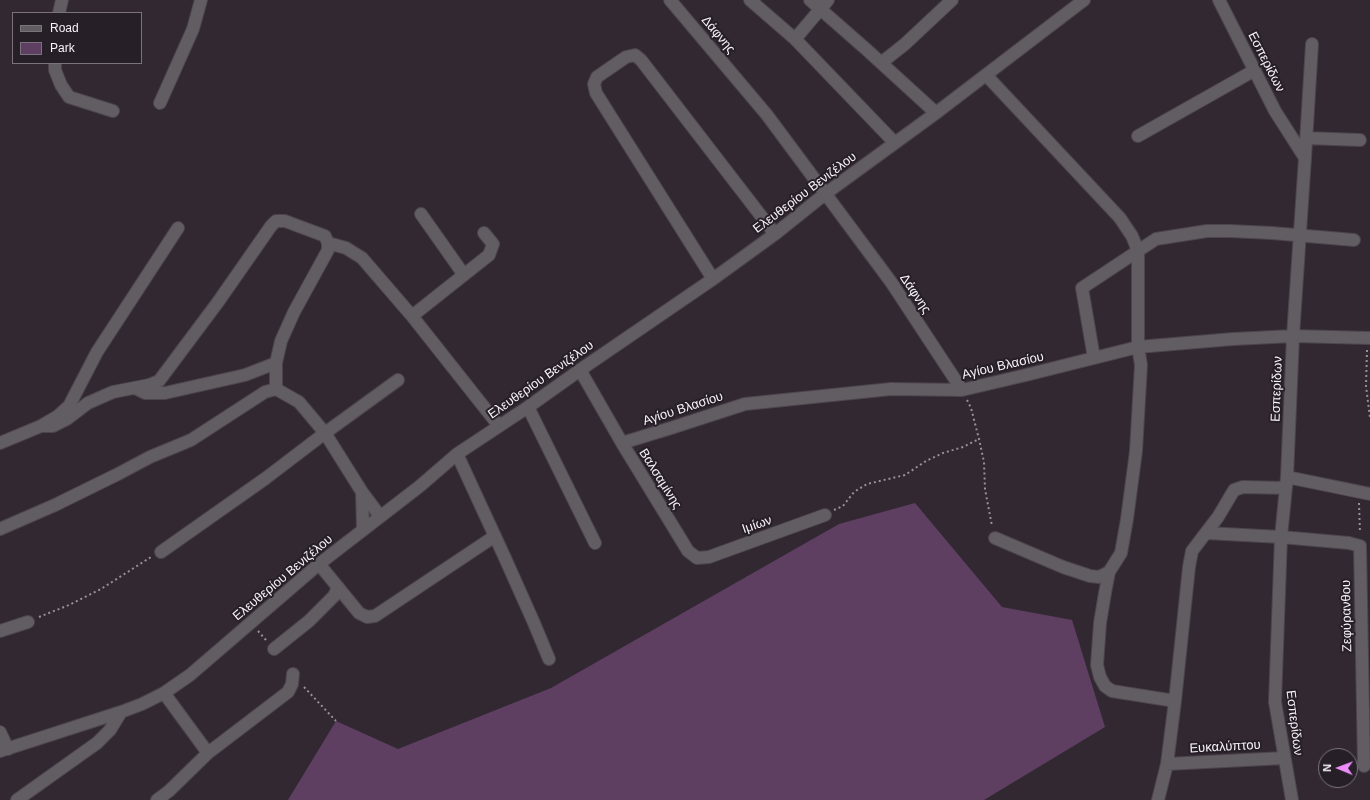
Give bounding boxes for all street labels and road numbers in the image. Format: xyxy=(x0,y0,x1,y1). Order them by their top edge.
street label: Δάφνης xyxy=(698,13,738,57)
street label: Εσπερίδων xyxy=(1244,29,1288,95)
street label: Ελευθερίου Βενιζέλου xyxy=(750,149,860,237)
street label: Δάφνης xyxy=(896,271,934,317)
street label: Ελευθερίου Βενιζέλου xyxy=(485,338,597,422)
street label: Αγίου Βλασίου xyxy=(961,349,1045,383)
street label: Εσπερίδων xyxy=(1268,356,1286,422)
street label: Αγίου Βλασίου xyxy=(641,389,725,429)
street label: Βαλσαμίνης xyxy=(635,446,685,512)
street label: Ιμίων xyxy=(740,513,774,537)
street label: Ελευθερίου Βενιζέλου xyxy=(230,532,336,624)
street label: Ζεφύρανθου xyxy=(1339,580,1355,652)
street label: Εσπερίδων xyxy=(1282,689,1306,757)
street label: Ευκαλύπτου xyxy=(1189,737,1261,757)

